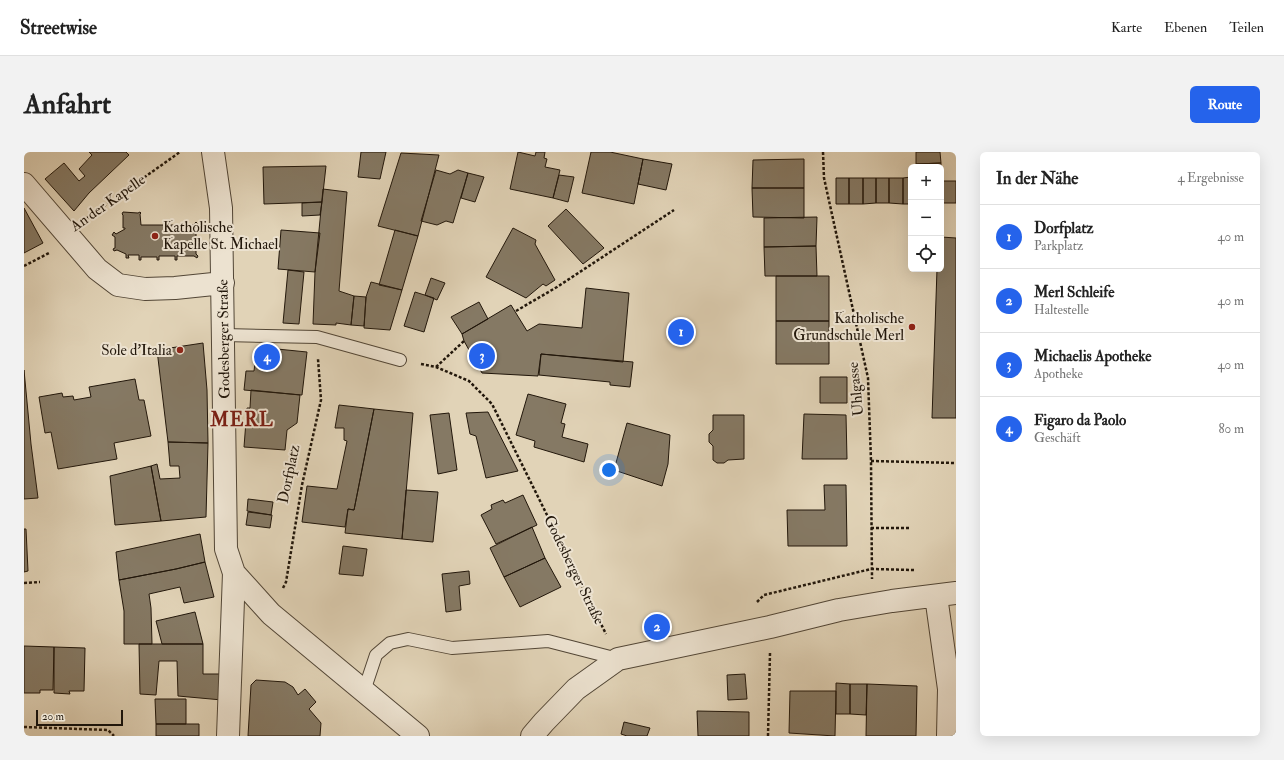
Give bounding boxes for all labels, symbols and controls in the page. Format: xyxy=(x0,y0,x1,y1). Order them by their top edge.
text: Streetwise xyxy=(20,16,97,40)
text: Karte xyxy=(1111,19,1142,36)
text: Ebenen xyxy=(1164,19,1207,36)
text: Teilen xyxy=(1229,19,1264,36)
button: Route xyxy=(1190,86,1260,123)
text: Anfahrt xyxy=(24,87,111,122)
map controls xyxy=(908,164,944,272)
button: + xyxy=(908,164,944,200)
text: In der Nähe xyxy=(996,168,1078,189)
street label: An der Kapelle xyxy=(66,170,150,237)
text: 4 Ergebnisse xyxy=(1177,170,1244,186)
button: − xyxy=(908,200,944,236)
place label: Katholische Kapelle St. Michael xyxy=(163,218,279,255)
text: Dorfplatz xyxy=(1034,219,1094,238)
text: 1 xyxy=(1007,229,1011,245)
text: 40 m xyxy=(1218,229,1244,245)
marker: Katholische Kapelle St. Michael xyxy=(150,231,160,241)
button: locate xyxy=(908,236,944,272)
text: Parkplatz xyxy=(1034,238,1083,254)
street label: Godesberger Straße xyxy=(213,279,235,399)
text: Merl Schleife xyxy=(1034,283,1114,302)
text: 2 xyxy=(1006,293,1012,309)
text: 40 m xyxy=(1218,293,1244,309)
text: Haltestelle xyxy=(1034,302,1089,318)
place label: Katholische Grundschule Merl xyxy=(793,309,904,345)
pin: 1 xyxy=(668,317,694,347)
marker: Katholische Grundschule Merl xyxy=(907,322,917,332)
place label: Sole d'Italia xyxy=(101,341,173,360)
pin: 3 xyxy=(469,341,495,371)
pin: 4 xyxy=(254,342,280,372)
marker: Sole d'Italia xyxy=(175,345,185,355)
text: Michaelis Apotheke xyxy=(1034,347,1151,366)
text: 3 xyxy=(1007,357,1012,373)
text: 40 m xyxy=(1218,357,1244,373)
street label: Uhlgasse xyxy=(844,361,868,417)
text: Apotheke xyxy=(1034,366,1083,382)
district label: MERL xyxy=(209,408,274,432)
text: Figaro da Paolo xyxy=(1034,411,1126,430)
text: 4 xyxy=(1005,421,1013,437)
text: 80 m xyxy=(1218,421,1244,437)
text: Geschäft xyxy=(1034,430,1081,446)
street label: Dorfplatz xyxy=(274,443,305,505)
your location xyxy=(599,460,619,480)
street label: Godesberger Straße xyxy=(539,512,609,628)
pin: 2 xyxy=(644,612,670,642)
scale bar xyxy=(36,708,123,727)
text: 20 m xyxy=(42,710,64,723)

